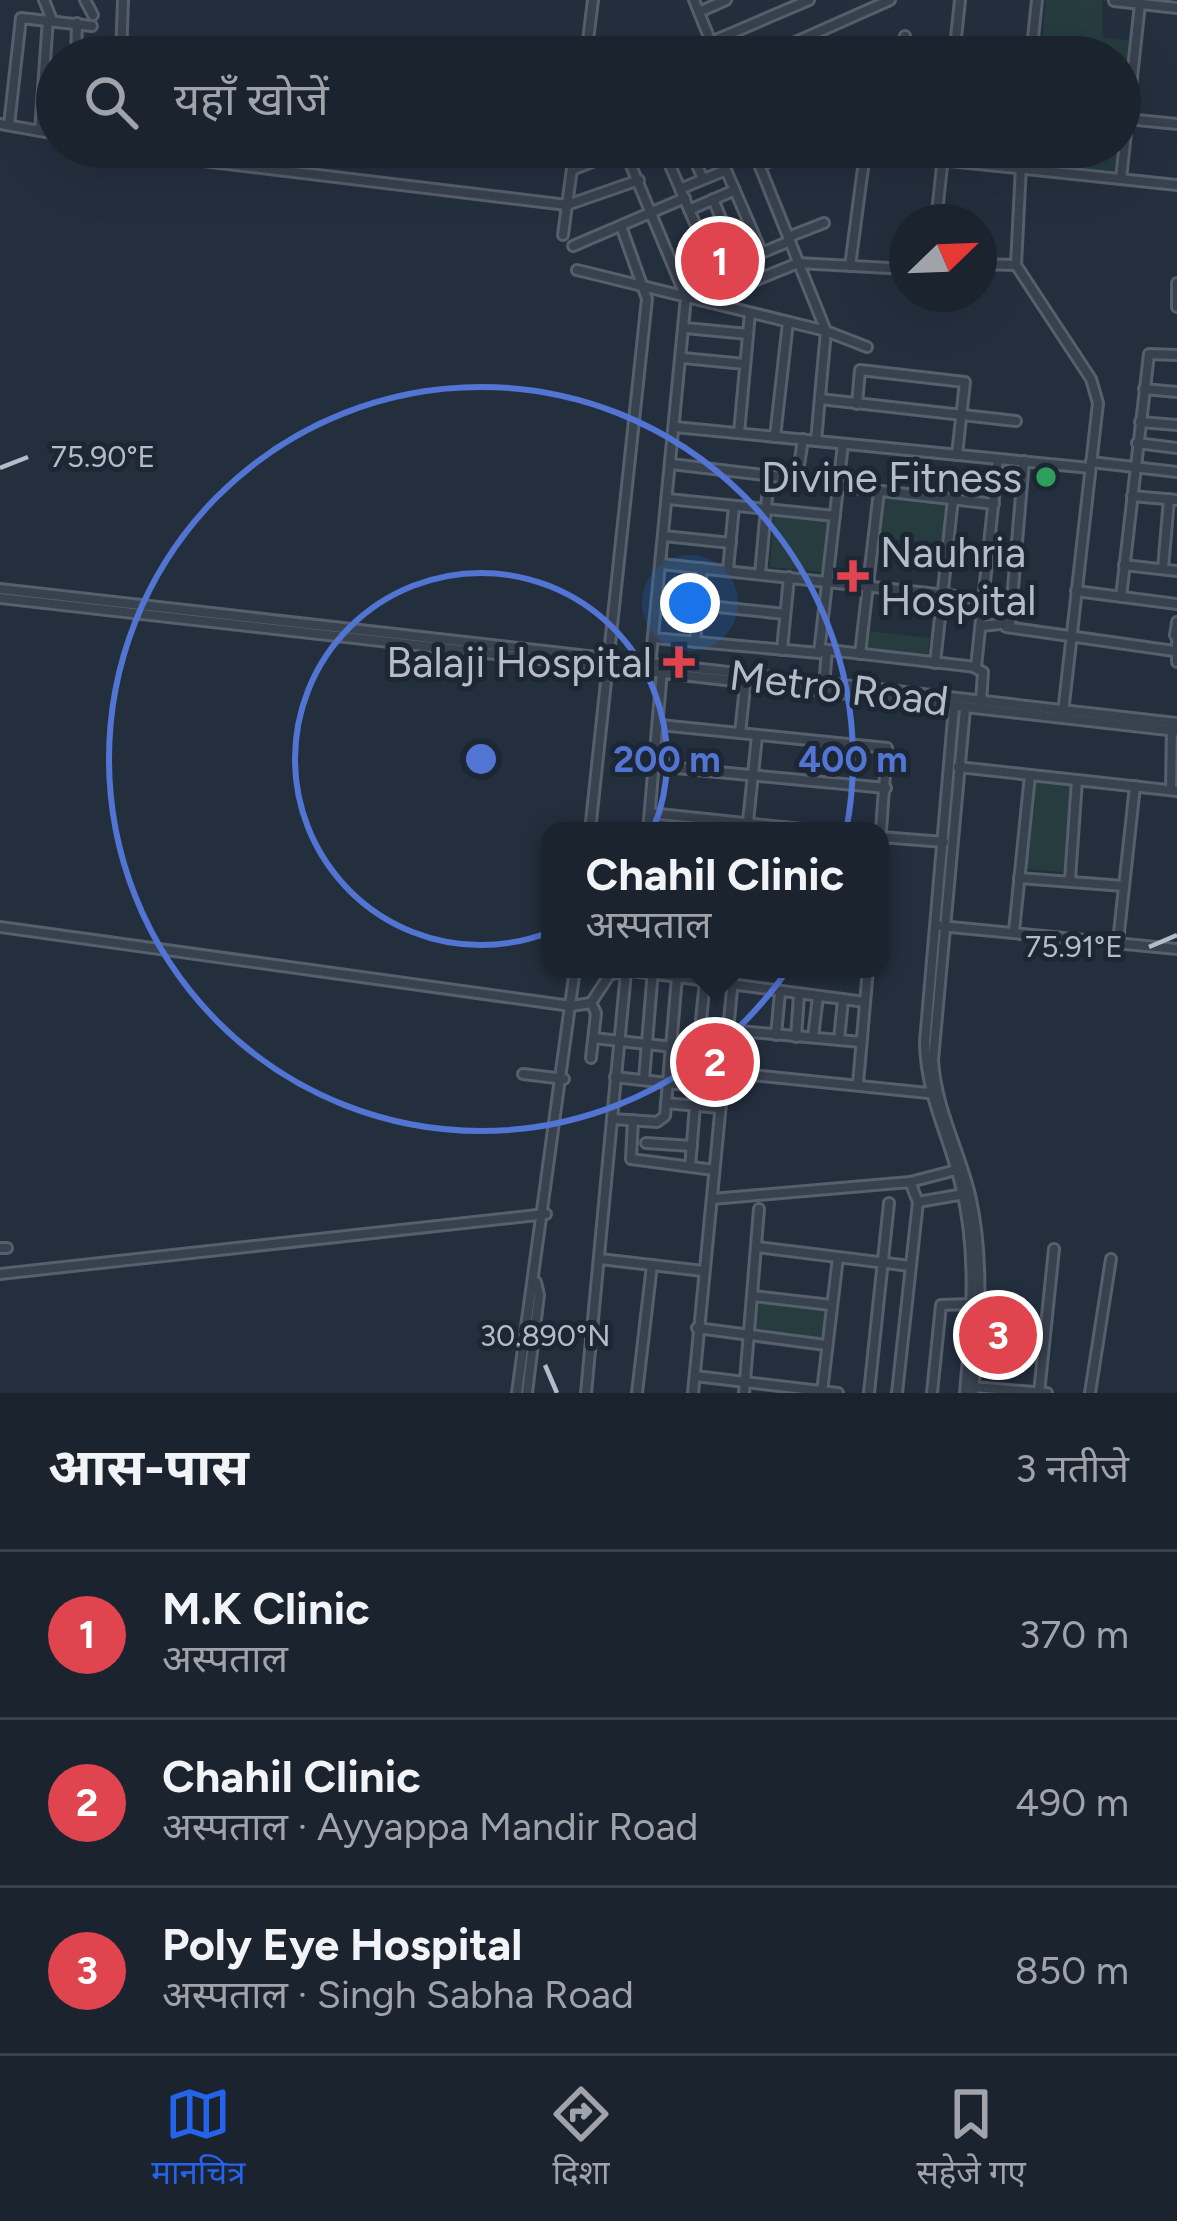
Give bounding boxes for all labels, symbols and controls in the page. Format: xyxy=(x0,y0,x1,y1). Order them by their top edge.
search box xyxy=(36,36,1141,168)
icon: search xyxy=(78,69,144,135)
text: यहाँ खोजें xyxy=(174,72,329,126)
north arrow xyxy=(889,204,997,312)
pin: 1 xyxy=(681,216,759,306)
text: 75.90°E xyxy=(51,438,155,475)
place label: Divine Fitness xyxy=(761,452,1022,503)
marker: Divine Fitness xyxy=(1033,464,1059,490)
place label: Nauhria Hospital xyxy=(880,527,1036,626)
marker: Nauhria Hospital xyxy=(837,560,869,592)
your location xyxy=(660,573,720,633)
place label: Balaji Hospital xyxy=(386,637,652,688)
marker: Balaji Hospital xyxy=(663,646,695,678)
street label: Metro Road xyxy=(727,649,951,727)
centre of rings xyxy=(460,738,502,780)
text: 200 m xyxy=(613,738,721,781)
text: 400 m xyxy=(798,738,908,781)
popup xyxy=(541,822,889,978)
text: Chahil Clinic xyxy=(586,847,844,901)
text: अस्पताल xyxy=(586,901,711,948)
text: 75.91°E xyxy=(1025,928,1123,965)
pin: 2 xyxy=(676,1017,754,1107)
pin: 3 xyxy=(959,1290,1037,1380)
text: 30.890°N xyxy=(480,1317,610,1354)
text: आस-पास xyxy=(48,1437,249,1498)
text: 3 नतीजे xyxy=(1015,1445,1129,1492)
text: M.K Clinic xyxy=(162,1581,370,1635)
text: 1 xyxy=(79,1611,95,1658)
text: 370 m xyxy=(1019,1611,1129,1658)
text: अस्पताल xyxy=(162,1635,288,1682)
text: Chahil Clinic xyxy=(162,1749,421,1803)
text: 2 xyxy=(76,1779,98,1826)
text: 490 m xyxy=(1015,1779,1129,1826)
text: अस्पताल · Ayyappa Mandir Road xyxy=(162,1803,698,1850)
text: Poly Eye Hospital xyxy=(162,1917,522,1971)
text: 3 xyxy=(76,1947,98,1994)
text: 850 m xyxy=(1015,1947,1129,1994)
text: अस्पताल · Singh Sabha Road xyxy=(162,1971,634,2018)
tab: मानचित्र xyxy=(151,2081,246,2197)
tab: दिशा xyxy=(548,2081,614,2197)
tab: सहेजे गए xyxy=(916,2081,1026,2197)

